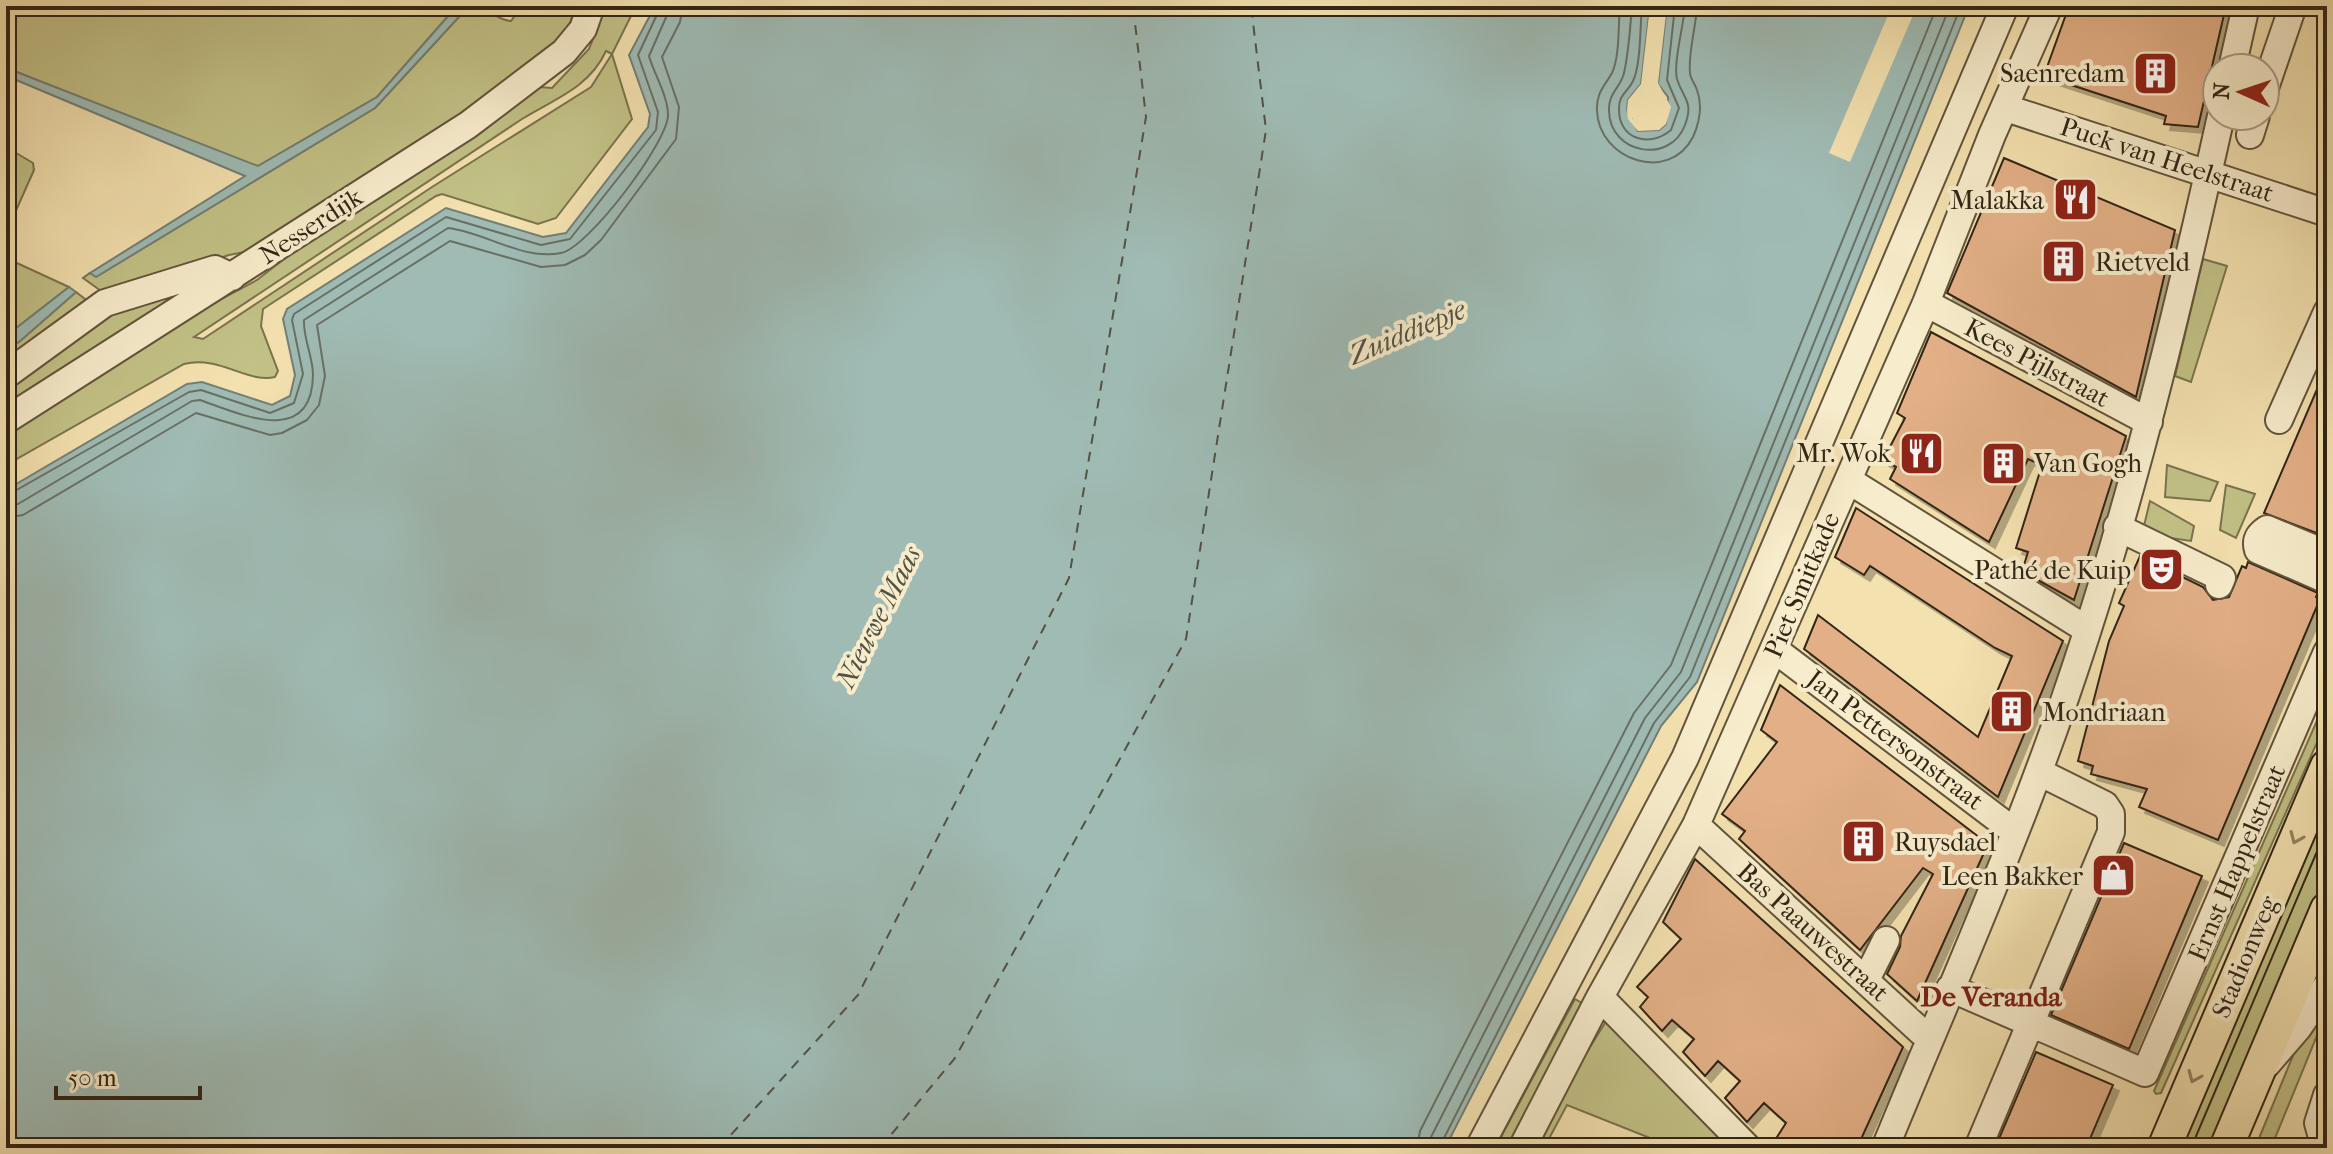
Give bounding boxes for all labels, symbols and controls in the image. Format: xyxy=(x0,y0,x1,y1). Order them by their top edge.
building icon: Saenredam xyxy=(2132,49,2180,97)
north arrow xyxy=(2201,52,2281,132)
place label: Saenredam xyxy=(2000,58,2125,89)
text: N xyxy=(2209,82,2235,100)
street label: Puck van Heelstraat xyxy=(2056,111,2278,209)
restaurant icon: Malakka xyxy=(2051,176,2099,224)
street label: Nesserdijk xyxy=(254,181,369,271)
place label: Malakka xyxy=(1950,185,2045,216)
building icon: Rietveld xyxy=(2040,238,2088,286)
place label: Rietveld xyxy=(2095,247,2191,278)
water label: Zuiddiepje xyxy=(1342,292,1471,372)
street label: Kees Pijlstraat xyxy=(1959,312,2115,414)
restaurant icon: Mr. Wok xyxy=(1898,429,1946,477)
place label: Mr. Wok xyxy=(1796,438,1892,469)
building icon: Van Gogh xyxy=(1979,439,2027,487)
place label: Van Gogh xyxy=(2033,448,2142,479)
street label: Piet Smitkade xyxy=(1757,507,1847,662)
water label: Nieuwe Maas xyxy=(828,539,928,694)
theatre icon: Pathé de Kuip xyxy=(2138,546,2186,594)
place label: Pathé de Kuip xyxy=(1974,555,2131,586)
street label: Jan Pettersonstraat xyxy=(1799,662,1990,817)
building icon: Mondriaan xyxy=(1987,688,2035,736)
place label: Mondriaan xyxy=(2042,697,2166,728)
street label: Ernst Happelstraat xyxy=(2182,759,2293,966)
building icon: Ruysdael xyxy=(1839,818,1887,866)
place label: Ruysdael xyxy=(1894,827,1996,858)
one-way arrow xyxy=(2290,830,2306,844)
shop icon: Leen Bakker xyxy=(2090,852,2138,900)
street label: Bas Paauwestraat xyxy=(1731,856,1896,1009)
place label: Leen Bakker xyxy=(1942,861,2083,892)
street label: Stadionweg xyxy=(2205,890,2285,1023)
district label: De Veranda xyxy=(1921,980,2062,1013)
scale bar xyxy=(56,1050,200,1100)
text: 50 m xyxy=(68,1064,117,1092)
one-way arrow xyxy=(2188,1069,2204,1083)

